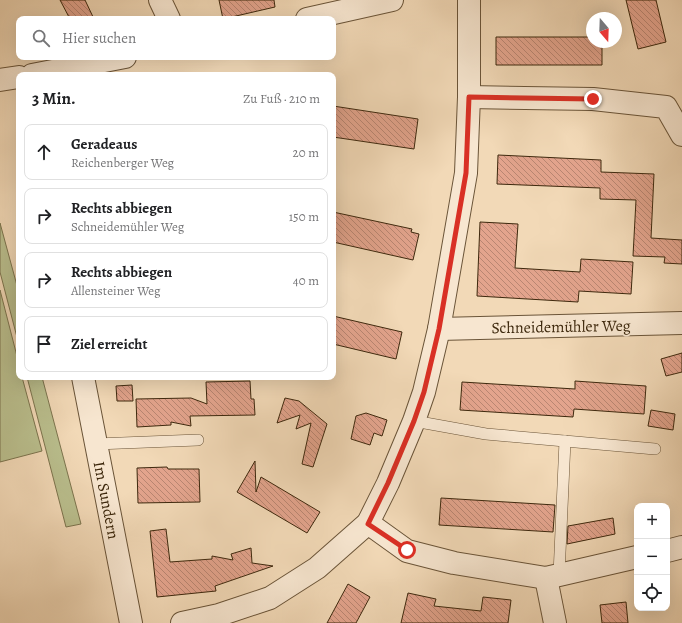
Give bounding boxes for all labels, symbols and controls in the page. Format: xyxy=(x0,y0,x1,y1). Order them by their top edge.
north arrow xyxy=(586,12,622,48)
search box xyxy=(16,16,336,60)
icon: search xyxy=(30,27,52,49)
text: Hier suchen xyxy=(62,28,136,48)
text: 3 Min. xyxy=(32,87,76,110)
text: Zu Fuß · 210 m xyxy=(243,90,320,107)
route end xyxy=(584,90,602,108)
text: Geradeaus xyxy=(71,134,137,154)
icon: ahead xyxy=(33,141,55,163)
text: 20 m xyxy=(293,144,319,161)
text: Reichenberger Weg xyxy=(71,154,174,171)
text: Rechts abbiegen xyxy=(71,198,172,218)
icon: right xyxy=(33,205,55,227)
text: 150 m xyxy=(289,208,319,225)
text: Schneidemühler Weg xyxy=(71,218,184,235)
text: Rechts abbiegen xyxy=(71,262,172,282)
icon: right xyxy=(33,269,55,291)
text: 40 m xyxy=(293,272,319,289)
text: Allensteiner Weg xyxy=(71,282,160,299)
street label: Schneidemühler Weg xyxy=(491,315,631,339)
icon: arrive xyxy=(33,333,55,355)
text: Ziel erreicht xyxy=(71,334,147,354)
street label: Im Sundern xyxy=(88,459,124,541)
map controls xyxy=(634,503,670,611)
button: + xyxy=(634,503,670,539)
button: − xyxy=(634,539,670,575)
route start xyxy=(398,541,416,559)
button: locate xyxy=(634,575,670,611)

